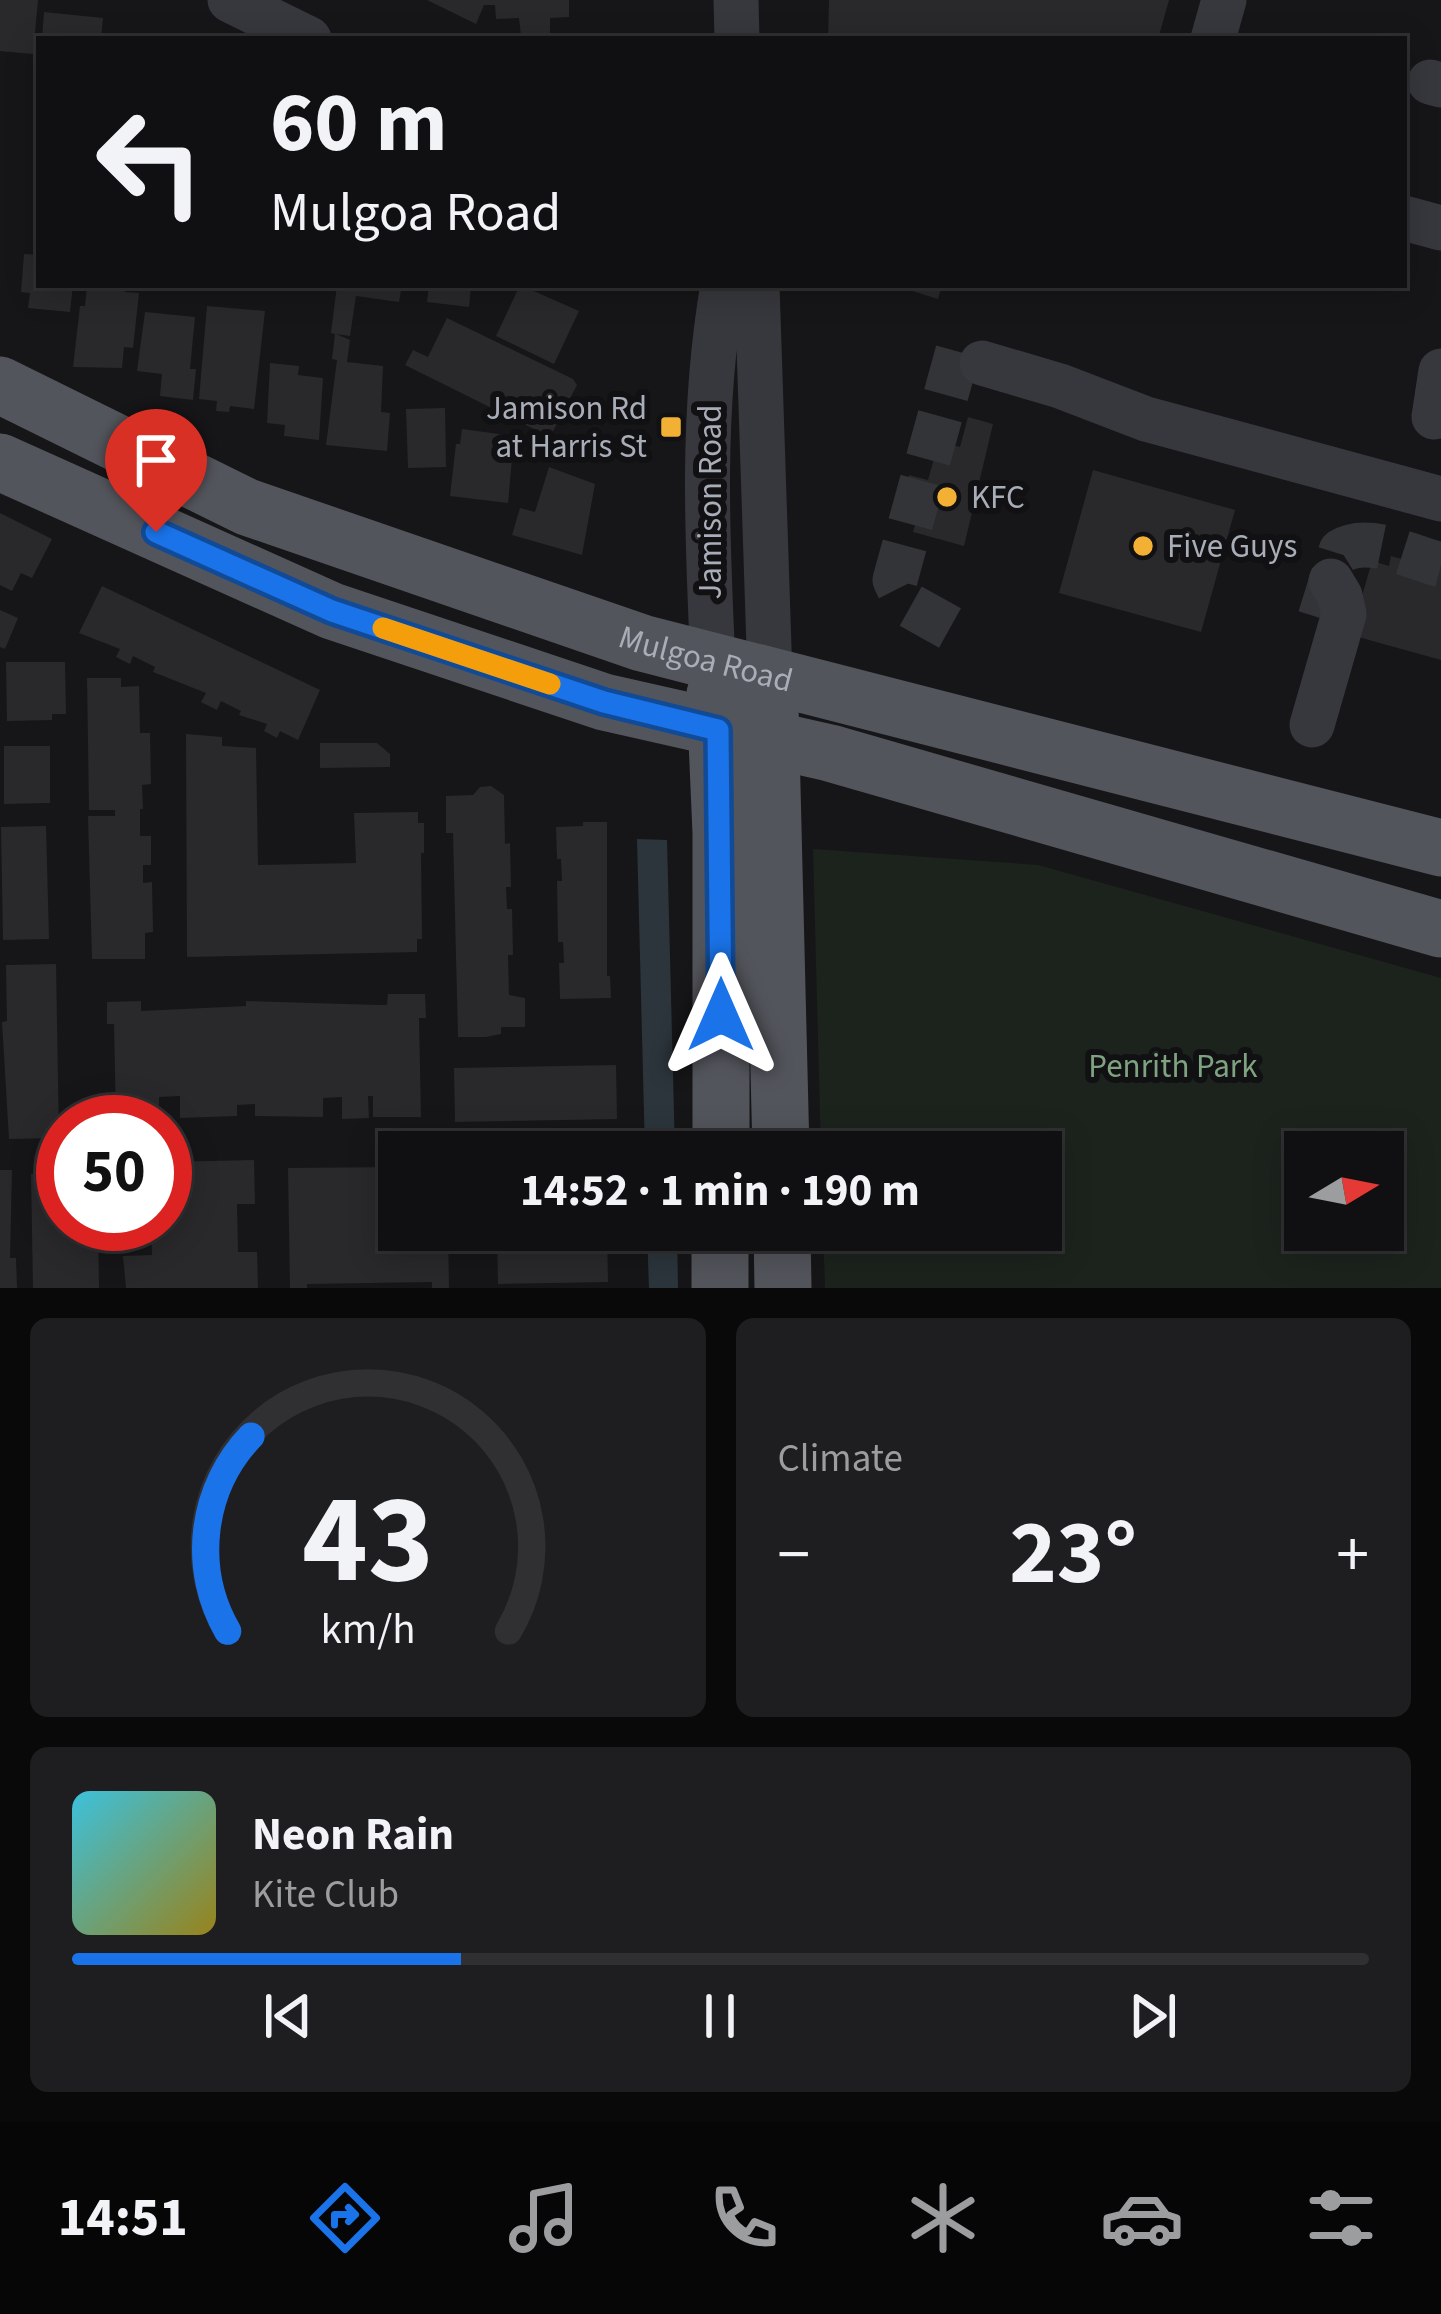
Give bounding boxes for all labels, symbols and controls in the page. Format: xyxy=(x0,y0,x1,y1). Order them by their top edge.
text: 60 m xyxy=(270,64,448,184)
icon: left xyxy=(72,84,228,240)
text: Mulgoa Road xyxy=(270,175,561,252)
place label: Jamison Rd at Harris St xyxy=(486,385,647,470)
street label: Jamison Road xyxy=(687,404,734,600)
pin xyxy=(105,409,207,532)
marker: Jamison Rd at Harris St xyxy=(658,414,684,440)
icon: arrive xyxy=(123,427,189,493)
place label: KFC xyxy=(971,474,1025,521)
marker: KFC xyxy=(934,484,960,510)
place label: Five Guys xyxy=(1167,523,1297,570)
marker: Five Guys xyxy=(1130,533,1156,559)
street label: Mulgoa Road xyxy=(612,613,798,704)
position arrow xyxy=(658,952,784,1078)
park label: Penrith Park xyxy=(1088,1043,1258,1090)
speed limit sign: 50 xyxy=(36,1095,192,1251)
north arrow xyxy=(1284,1131,1404,1251)
map controls xyxy=(1284,1131,1404,1251)
text: 14:52 · 1 min · 190 m xyxy=(520,1159,920,1223)
text: Climate xyxy=(778,1431,903,1487)
text: 43 xyxy=(302,1452,434,1630)
text: 23° xyxy=(1009,1490,1137,1618)
text: − xyxy=(778,1508,810,1602)
text: + xyxy=(1336,1508,1369,1602)
text: km/h xyxy=(320,1598,415,1659)
text: Neon Rain xyxy=(252,1803,454,1867)
text: Kite Club xyxy=(252,1867,399,1923)
icon: previous xyxy=(255,1983,321,2049)
icon: pause xyxy=(687,1983,753,2049)
icon: next xyxy=(1120,1983,1186,2049)
icon: directions xyxy=(303,2176,387,2260)
icon: music xyxy=(502,2176,586,2260)
icon: phone xyxy=(702,2176,786,2260)
icon: climate xyxy=(901,2176,985,2260)
icon: car xyxy=(1100,2176,1184,2260)
icon: filters xyxy=(1299,2176,1383,2260)
text: 14:51 xyxy=(58,2180,188,2257)

